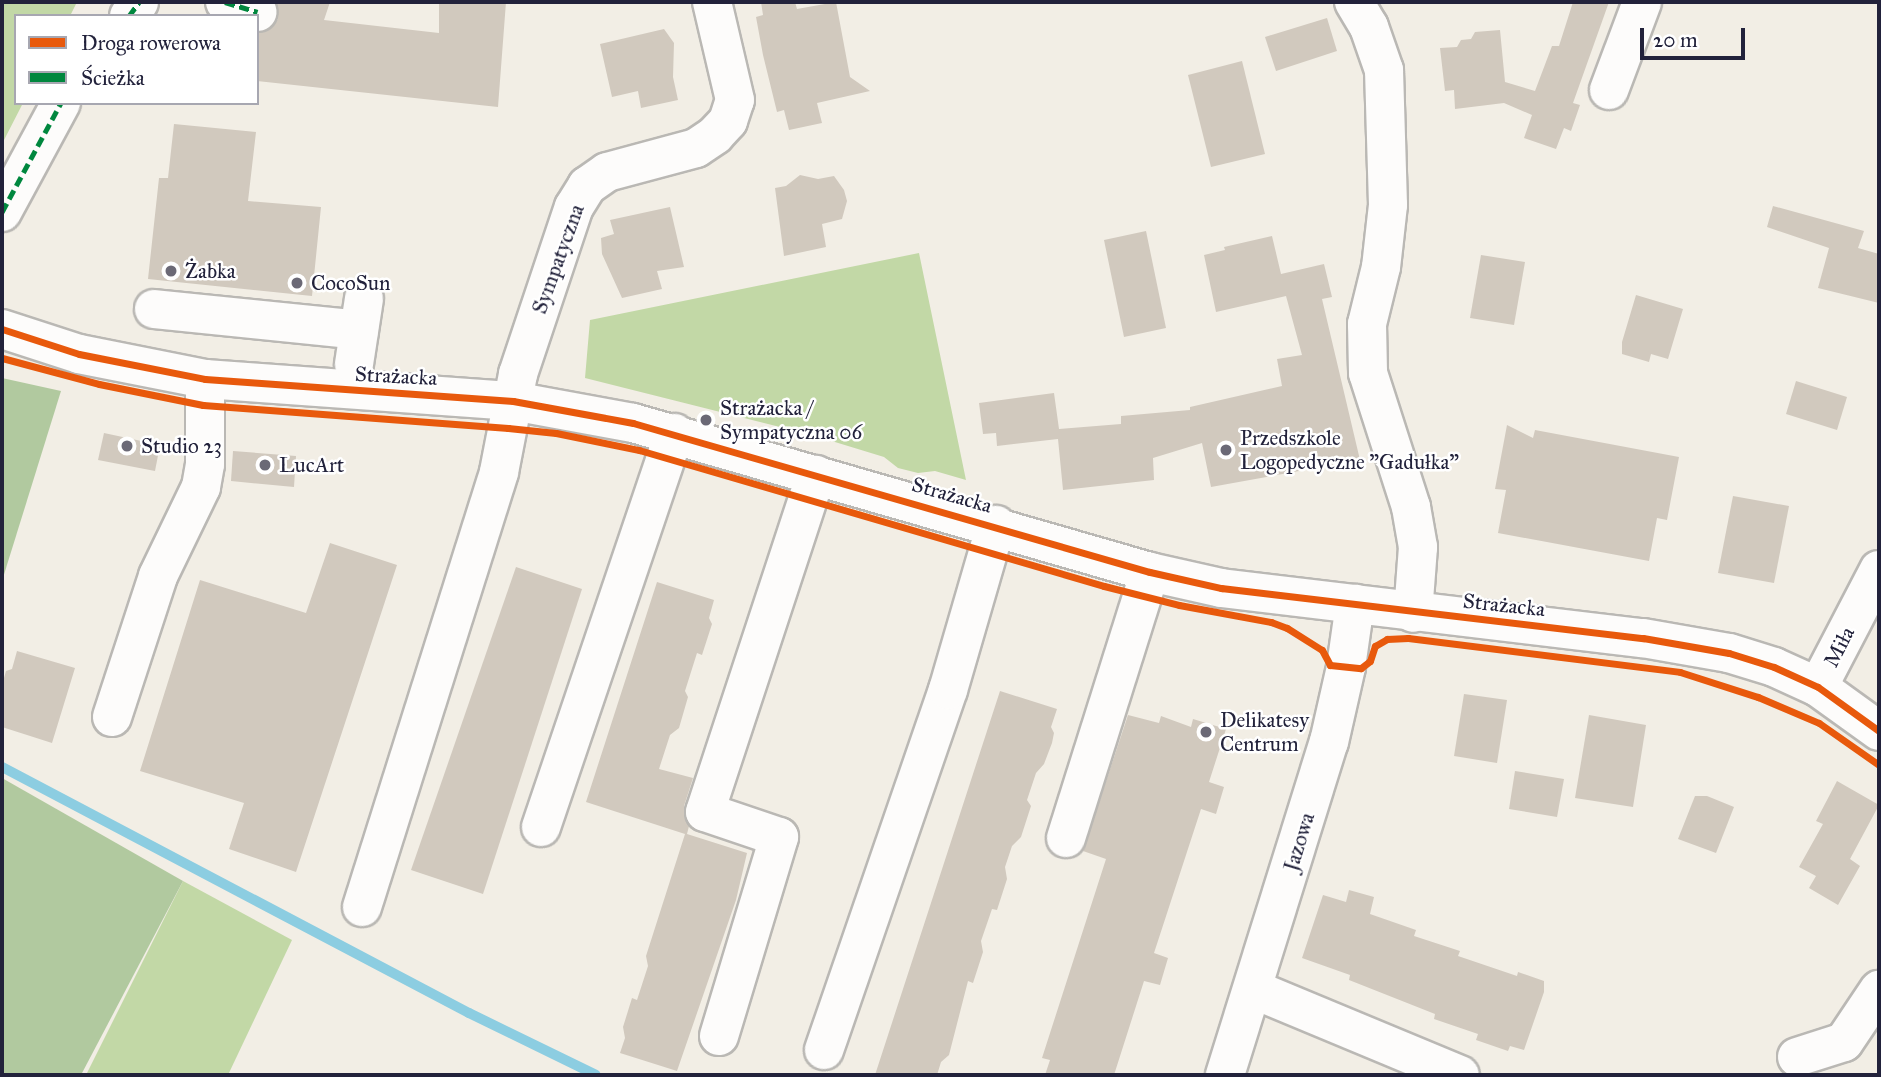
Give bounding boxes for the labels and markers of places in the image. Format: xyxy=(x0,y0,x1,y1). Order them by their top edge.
place label: Żabka xyxy=(185,258,236,284)
marker: Żabka xyxy=(163,263,179,279)
place label: CocoSun xyxy=(311,270,390,296)
marker: CocoSun xyxy=(289,275,305,291)
place label: Strażacka / Sympatyczna 06 xyxy=(720,395,862,445)
marker: Strażacka / Sympatyczna 06 xyxy=(698,412,714,428)
place label: Przedszkole Logopedyczne "Gadułka" xyxy=(1240,425,1459,475)
place label: Studio 23 xyxy=(141,433,222,459)
marker: Studio 23 xyxy=(119,438,135,454)
marker: Przedszkole Logopedyczne "Gadułka" xyxy=(1218,442,1234,458)
place label: LucArt xyxy=(279,452,344,478)
marker: LucArt xyxy=(257,457,273,473)
place label: Delikatesy Centrum xyxy=(1220,707,1309,757)
marker: Delikatesy Centrum xyxy=(1198,724,1214,740)

